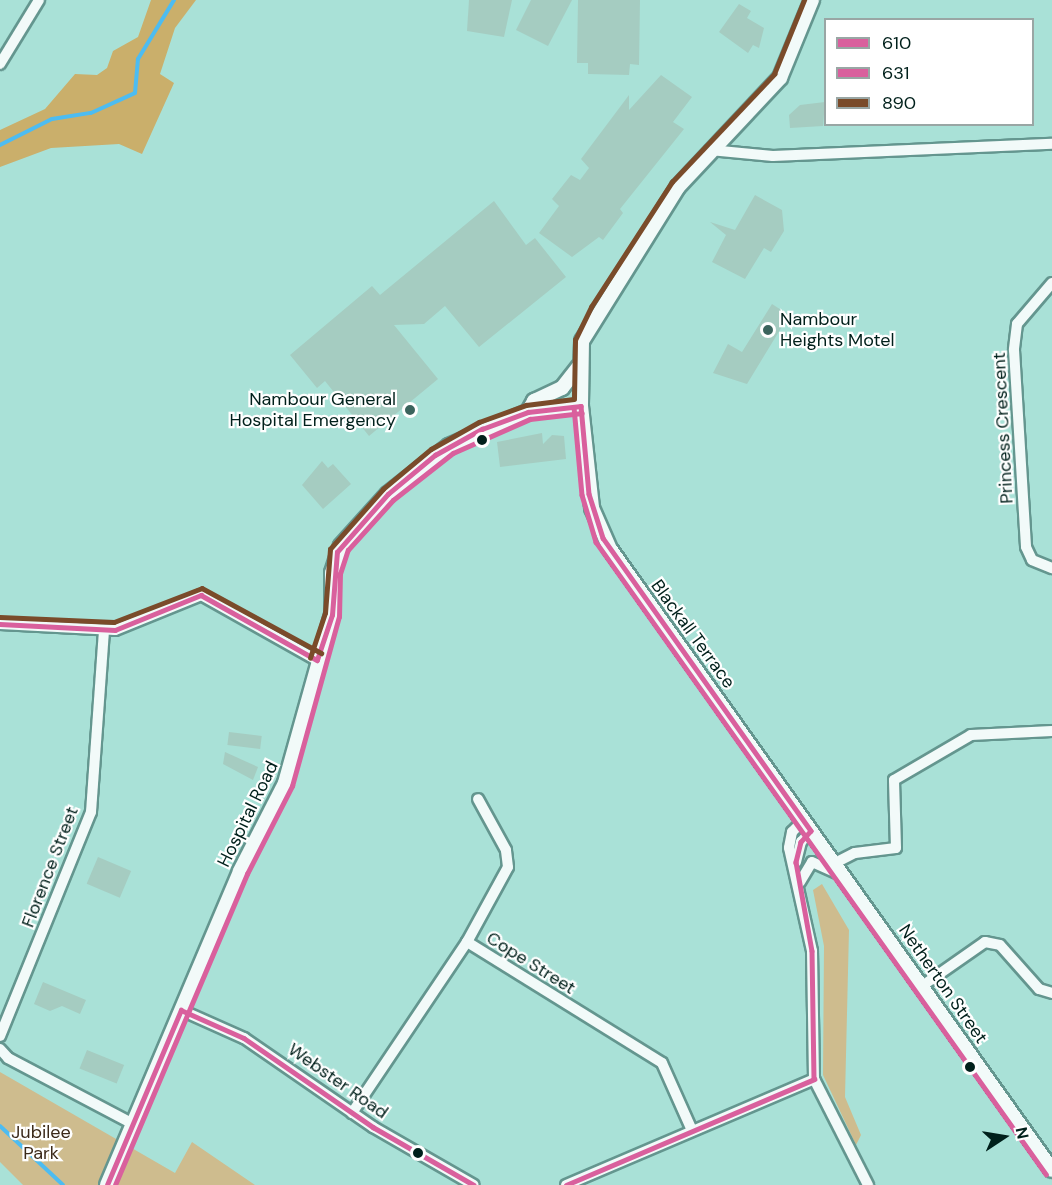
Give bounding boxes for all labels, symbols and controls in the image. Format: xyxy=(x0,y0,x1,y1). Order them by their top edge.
legend xyxy=(824,18,1034,126)
text: 610 xyxy=(882,31,911,55)
text: 631 xyxy=(882,61,909,85)
text: 890 xyxy=(882,91,916,115)
place label: Nambour Heights Motel xyxy=(780,309,895,352)
marker: Nambour Heights Motel xyxy=(761,323,775,337)
street label: Princess Crescent xyxy=(988,352,1018,504)
place label: Nambour General Hospital Emergency xyxy=(229,389,396,432)
marker: Nambour General Hospital Emergency xyxy=(401,401,419,419)
unlabelled marker xyxy=(476,434,488,446)
street label: Blackall Terrace xyxy=(646,576,740,692)
street label: Hospital Road xyxy=(213,758,283,870)
street label: Florence Street xyxy=(17,804,83,930)
street label: Netherton Street xyxy=(894,920,992,1048)
street label: Cope Street xyxy=(483,927,579,999)
street label: Webster Road xyxy=(284,1039,392,1123)
unlabelled marker xyxy=(964,1061,976,1073)
north arrow xyxy=(974,1107,1034,1167)
park label: Jubilee Park xyxy=(11,1122,71,1164)
text: N xyxy=(1011,1125,1034,1141)
unlabelled marker xyxy=(412,1147,424,1159)

